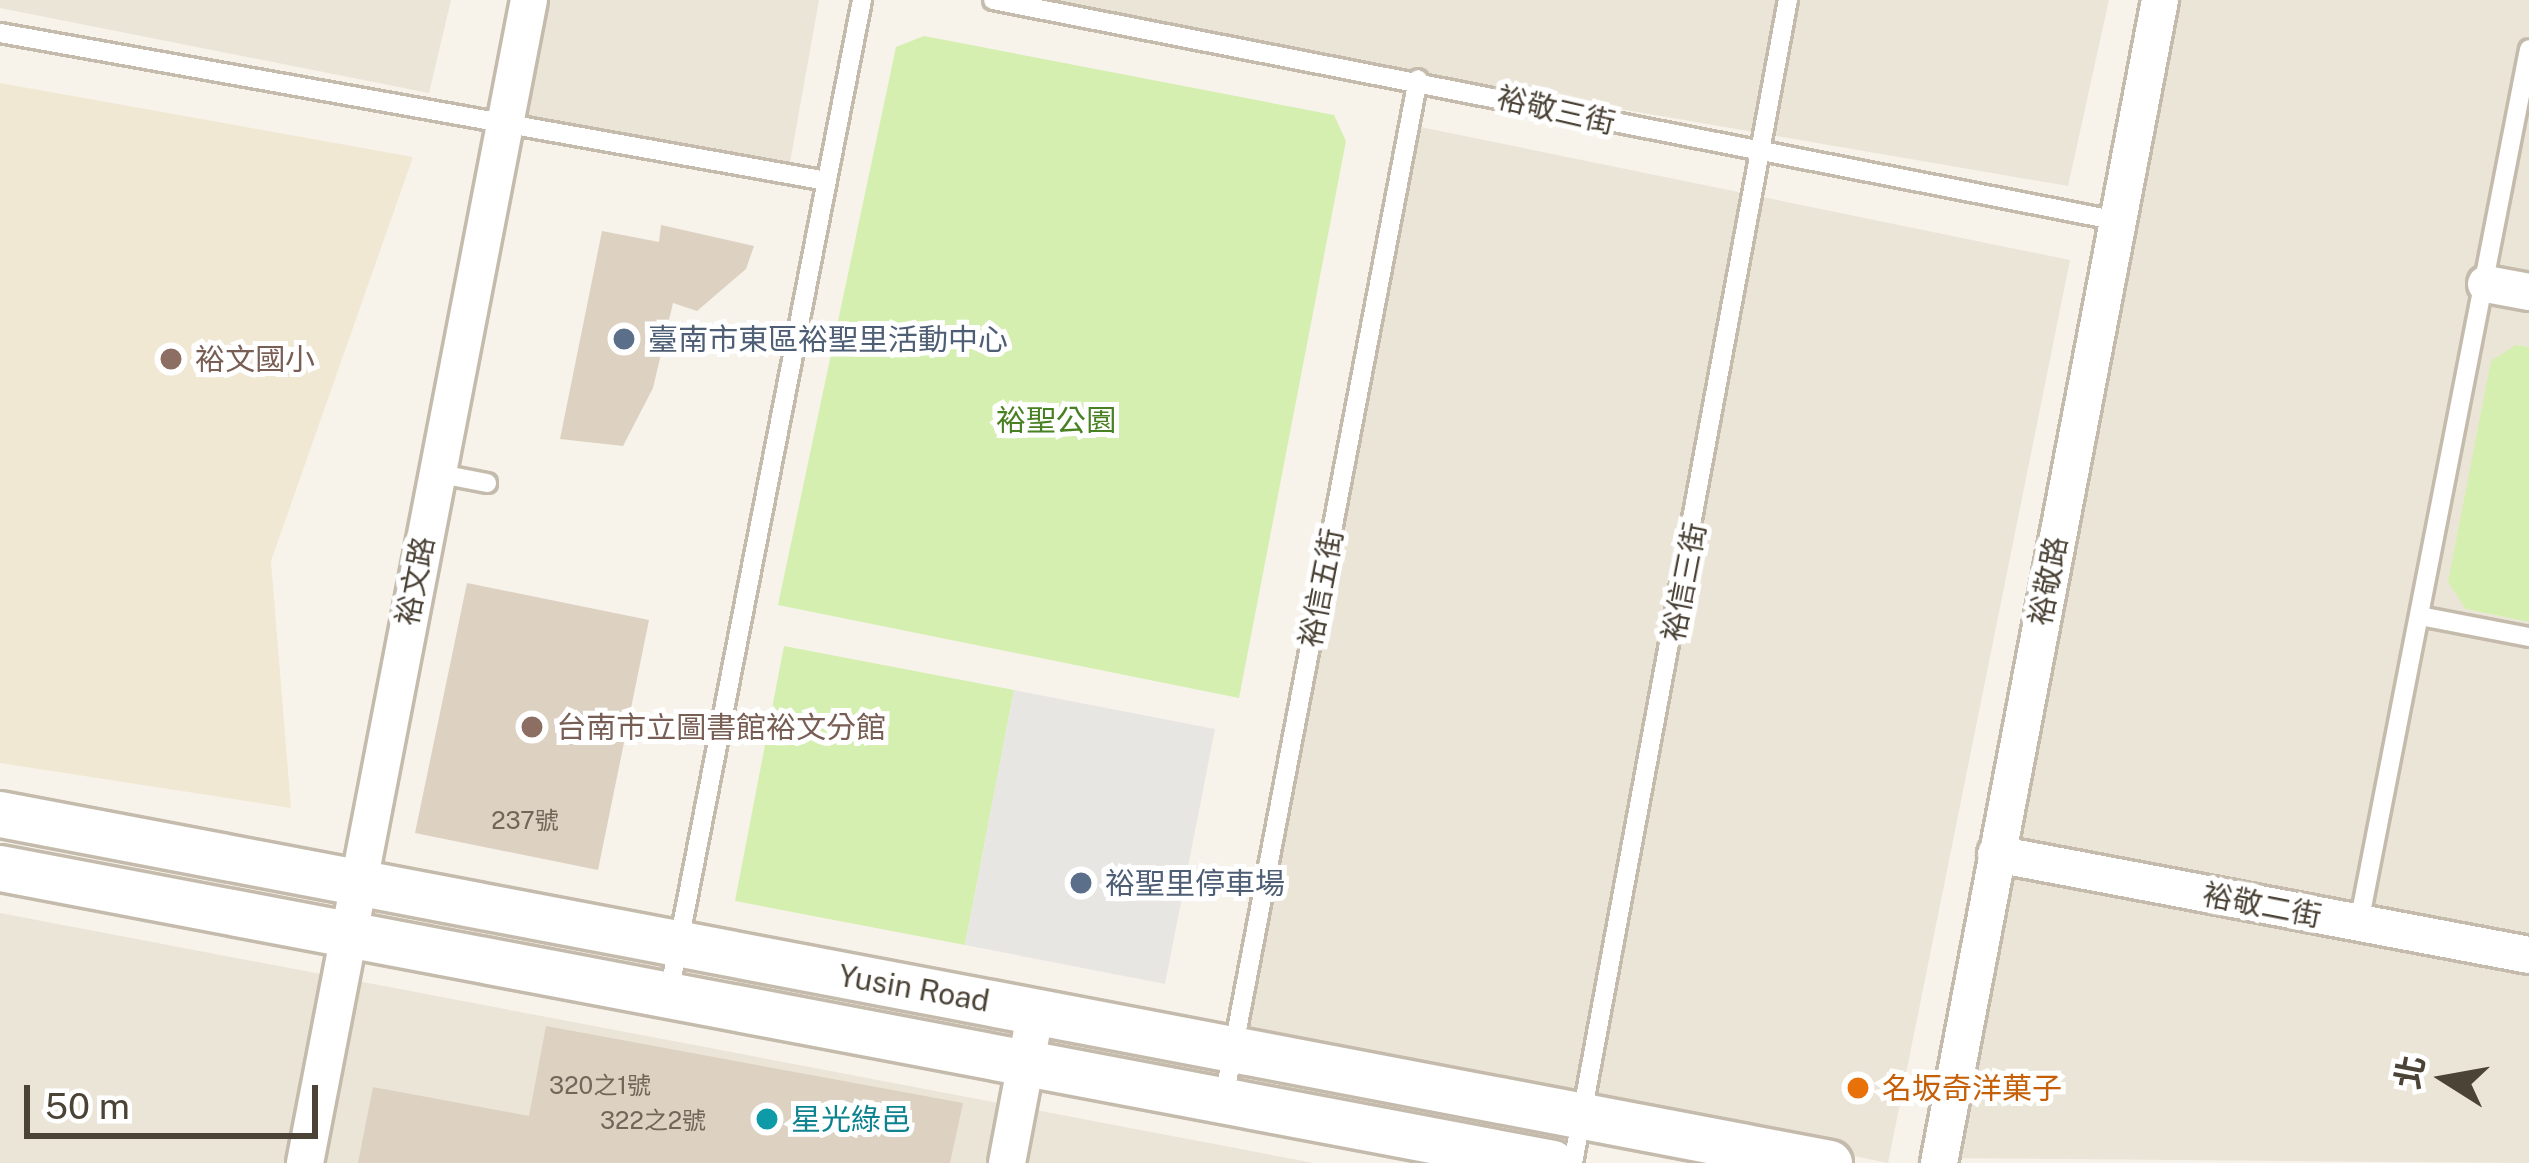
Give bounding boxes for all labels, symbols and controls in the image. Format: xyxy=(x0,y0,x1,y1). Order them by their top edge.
street label: 裕敬三街 xyxy=(1493,79,1619,141)
place label: 臺南市東區裕聖里活動中心 xyxy=(648,321,1008,357)
marker: 臺南市東區裕聖里活動中心 xyxy=(611,326,637,352)
place label: 裕文國小 xyxy=(195,341,315,377)
marker: 裕文國小 xyxy=(158,346,184,372)
park label: 裕聖公園 xyxy=(996,402,1116,438)
street label: 裕信三街 xyxy=(1655,520,1713,644)
street label: 裕信五街 xyxy=(1292,526,1350,650)
street label: 裕文路 xyxy=(389,533,441,629)
street label: 裕敬路 xyxy=(2022,533,2074,629)
place label: 台南市立圖書館裕文分館 xyxy=(556,709,886,745)
marker: 台南市立圖書館裕文分館 xyxy=(519,714,545,740)
house number: 237號 xyxy=(491,807,559,835)
place label: 裕聖里停車場 xyxy=(1105,865,1285,901)
marker: 裕聖里停車場 xyxy=(1068,870,1094,896)
street label: 裕敬二街 xyxy=(2200,876,2324,934)
street label: Yusin Road xyxy=(836,957,992,1019)
north arrow xyxy=(2385,1019,2505,1139)
text: 北 xyxy=(2388,1052,2431,1092)
scale bar xyxy=(30,1061,324,1135)
place label: 名坂奇洋菓子 xyxy=(1882,1070,2062,1106)
house number: 320之1號 xyxy=(549,1072,651,1100)
marker: 名坂奇洋菓子 xyxy=(1845,1075,1871,1101)
text: 50 m xyxy=(45,1085,130,1127)
place label: 星光綠邑 xyxy=(791,1101,911,1137)
marker: 星光綠邑 xyxy=(754,1106,780,1132)
house number: 322之2號 xyxy=(600,1107,706,1135)

